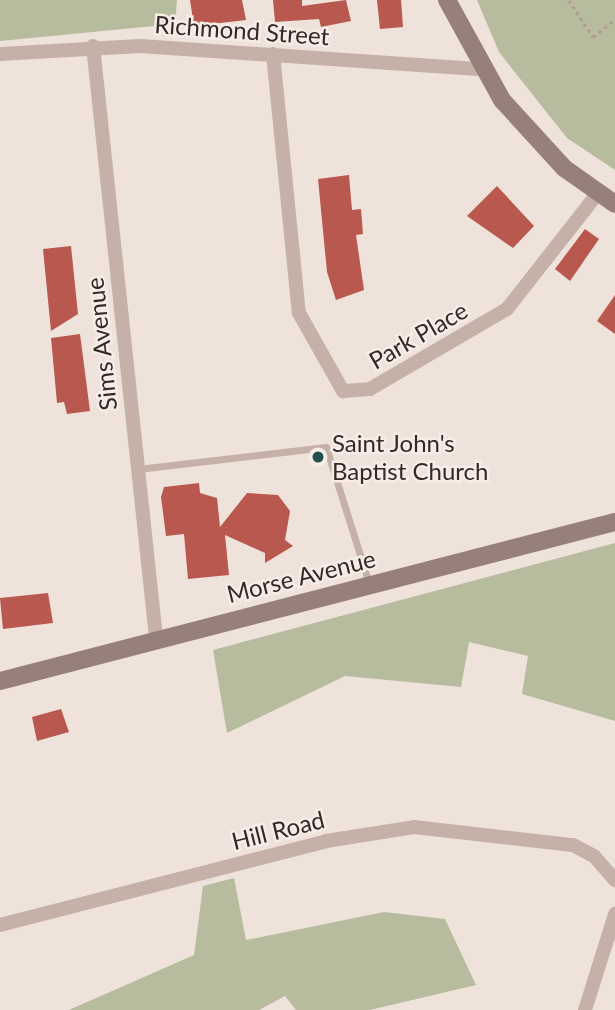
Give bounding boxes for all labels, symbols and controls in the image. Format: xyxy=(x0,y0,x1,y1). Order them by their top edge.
street label: Richmond Street xyxy=(154,10,330,50)
street label: Sims Avenue xyxy=(80,276,122,412)
street label: Park Place xyxy=(364,295,472,375)
place label: Saint John's Baptist Church xyxy=(332,429,488,485)
marker: Saint John's Baptist Church xyxy=(310,449,326,465)
street label: Morse Avenue xyxy=(223,544,379,608)
street label: Hill Road xyxy=(229,805,327,855)

